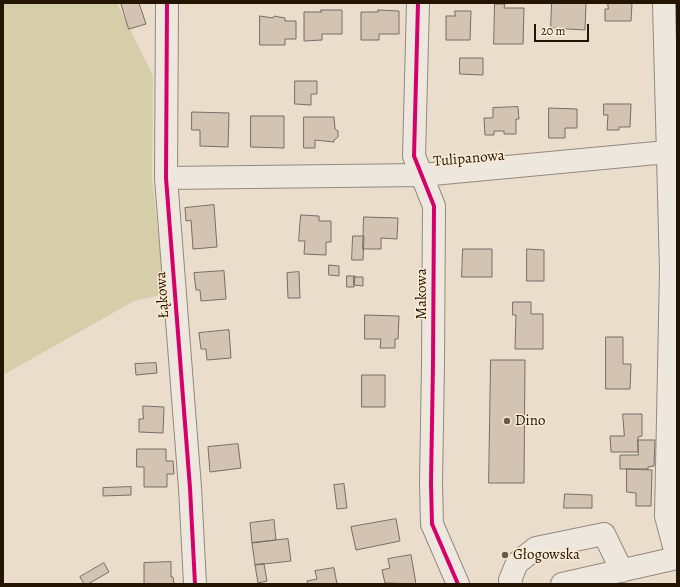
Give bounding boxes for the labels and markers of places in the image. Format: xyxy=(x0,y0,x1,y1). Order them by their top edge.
place label: Dino xyxy=(515,412,545,430)
marker: Dino xyxy=(502,416,512,426)
place label: Głogowska xyxy=(513,546,580,564)
marker: Głogowska xyxy=(500,550,510,560)

